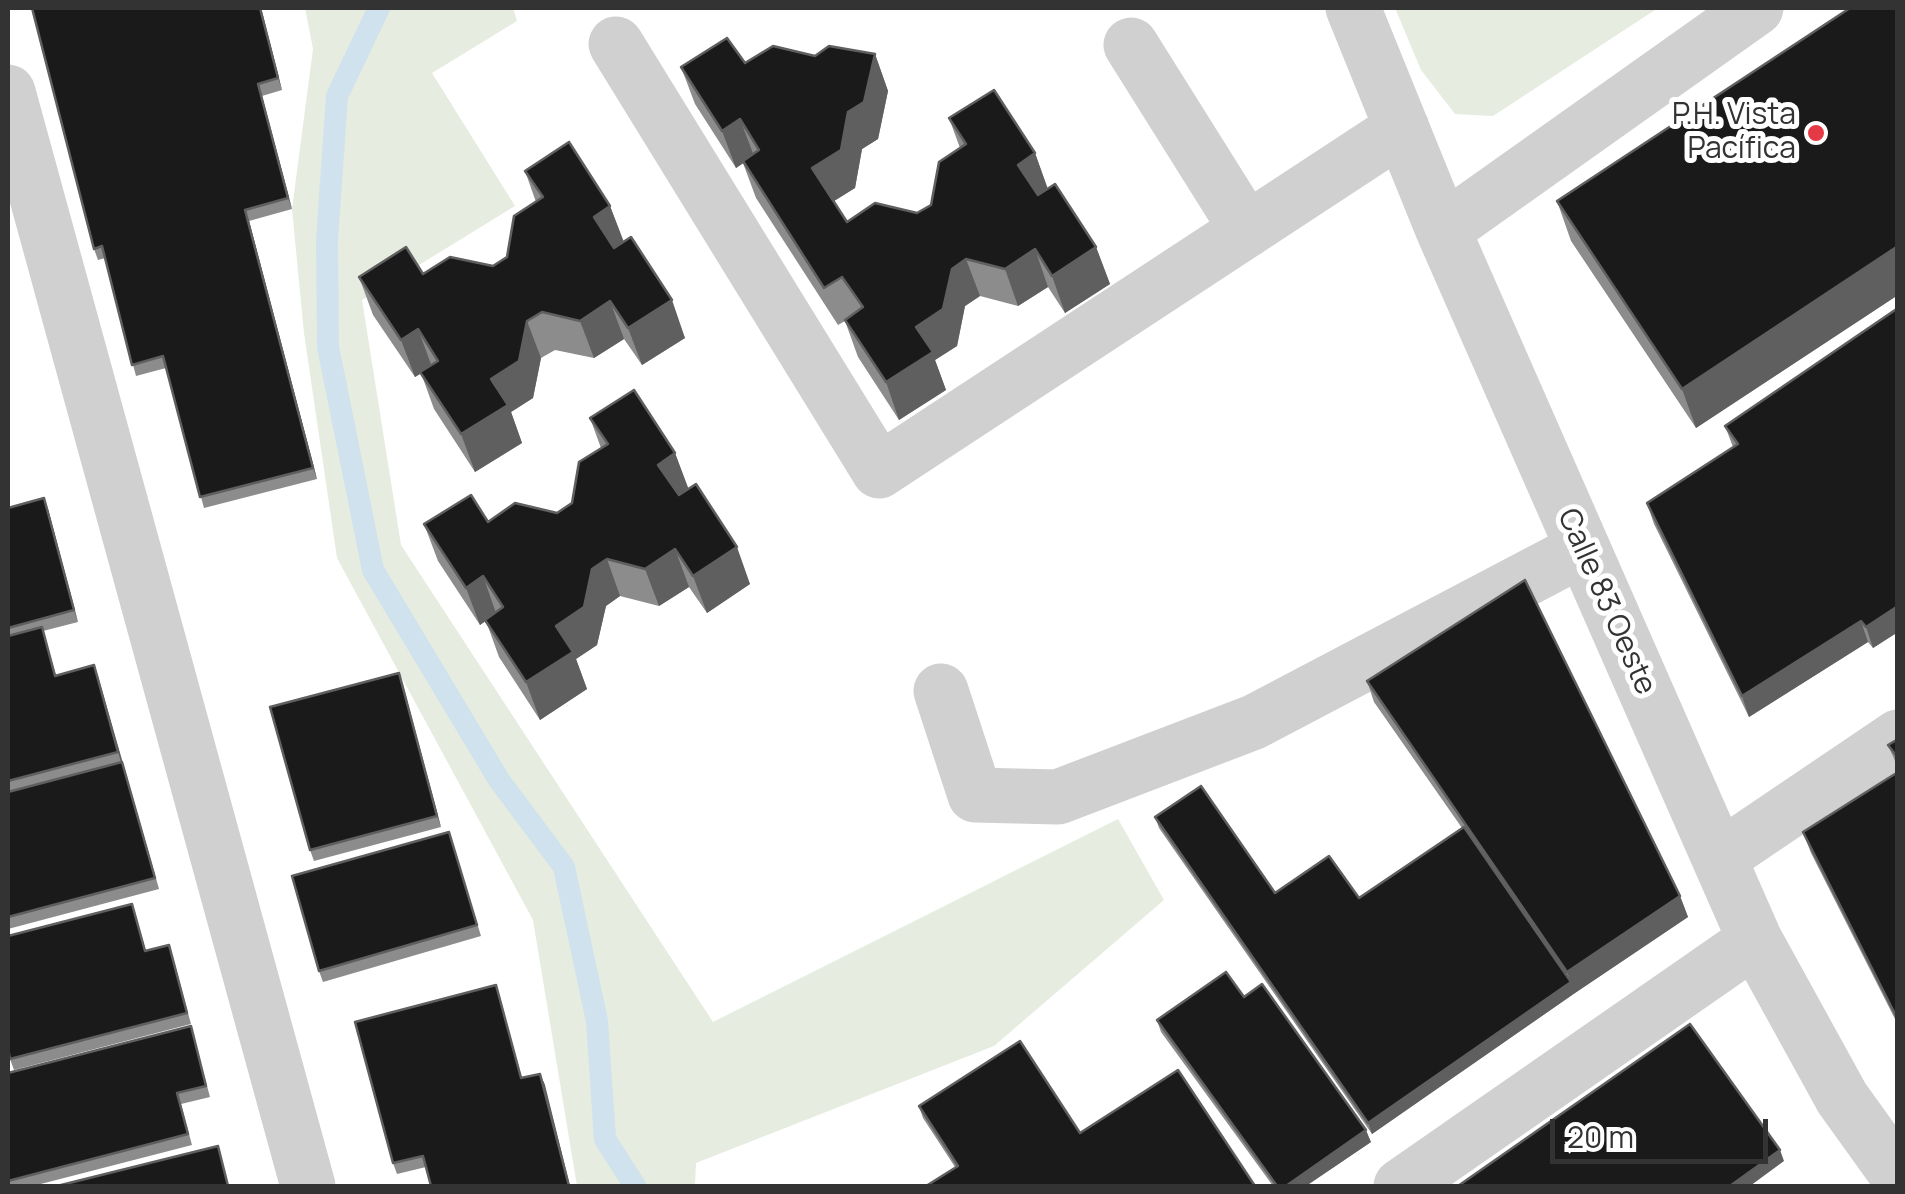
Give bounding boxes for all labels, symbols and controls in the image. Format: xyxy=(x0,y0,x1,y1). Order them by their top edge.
place label: P.H. Vista Pacífica xyxy=(1672,98,1796,168)
marker: P.H. Vista Pacífica xyxy=(1805,122,1827,144)
street label: Calle 83 Oeste xyxy=(1549,503,1663,701)
scale bar xyxy=(1555,1099,1772,1161)
text: 20 m xyxy=(1567,1116,1634,1157)

